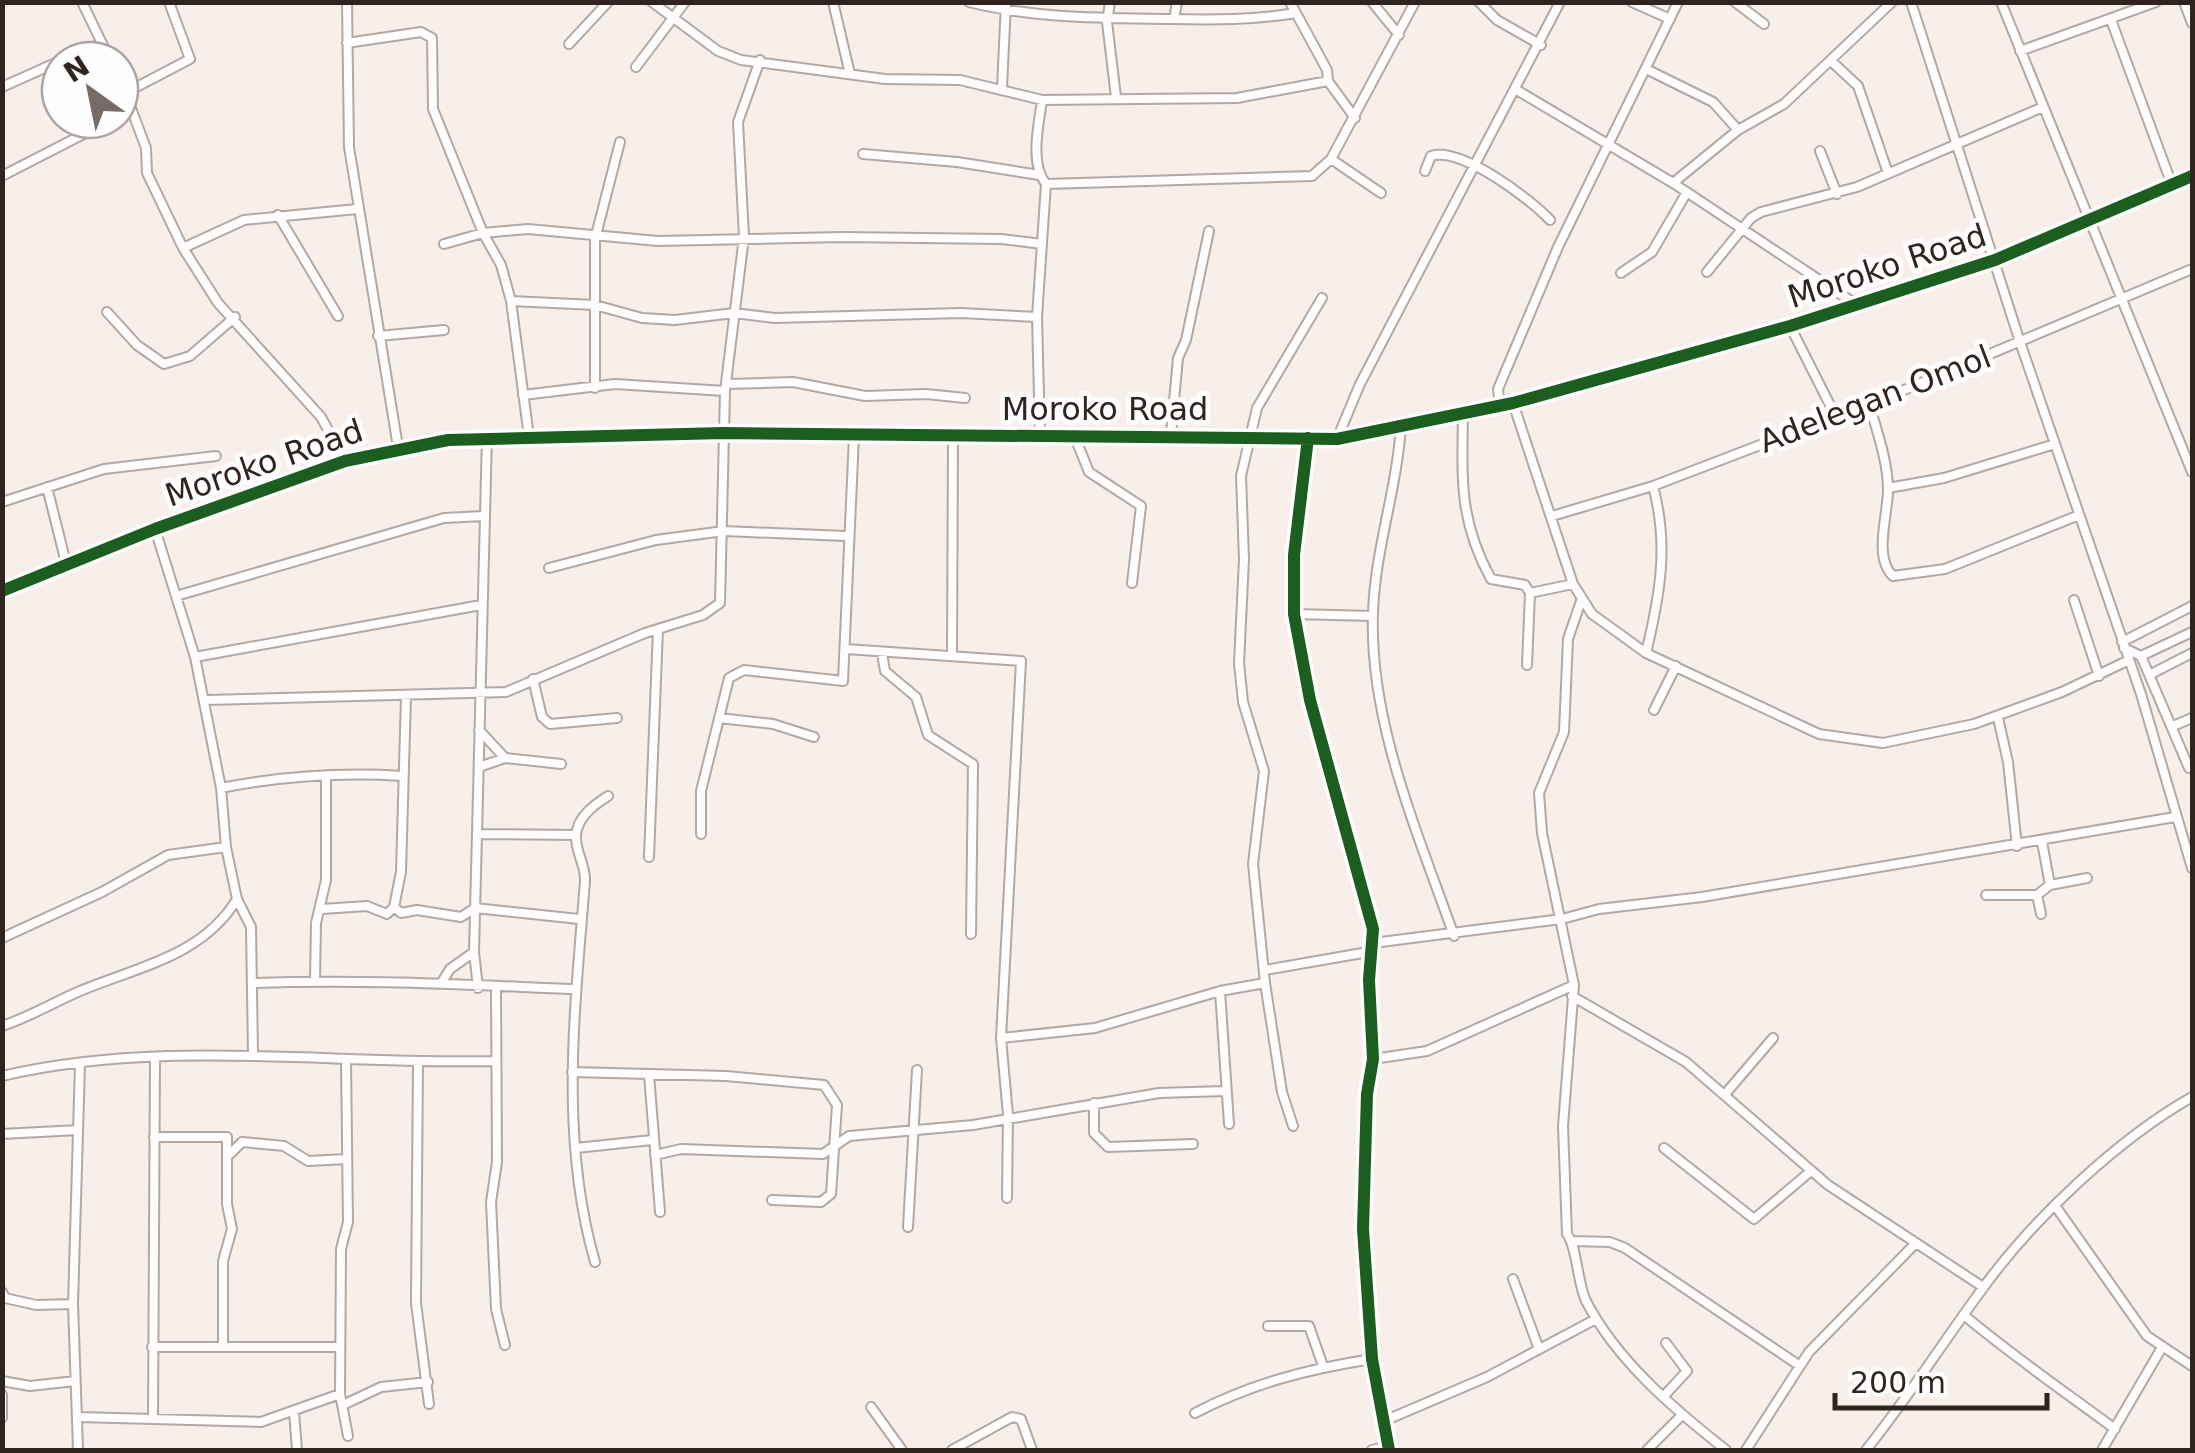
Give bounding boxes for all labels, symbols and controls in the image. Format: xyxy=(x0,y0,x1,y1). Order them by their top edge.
north arrow xyxy=(40,40,140,140)
text: N xyxy=(58,49,95,90)
street label: Moroko Road xyxy=(1783,216,1991,316)
street label: Adelegan Omol xyxy=(1754,337,1996,461)
street label: Moroko Road xyxy=(1002,390,1208,428)
street label: Moroko Road xyxy=(160,411,368,515)
scale bar xyxy=(1835,1348,2048,1410)
text: 200 m xyxy=(1850,1365,1946,1400)

